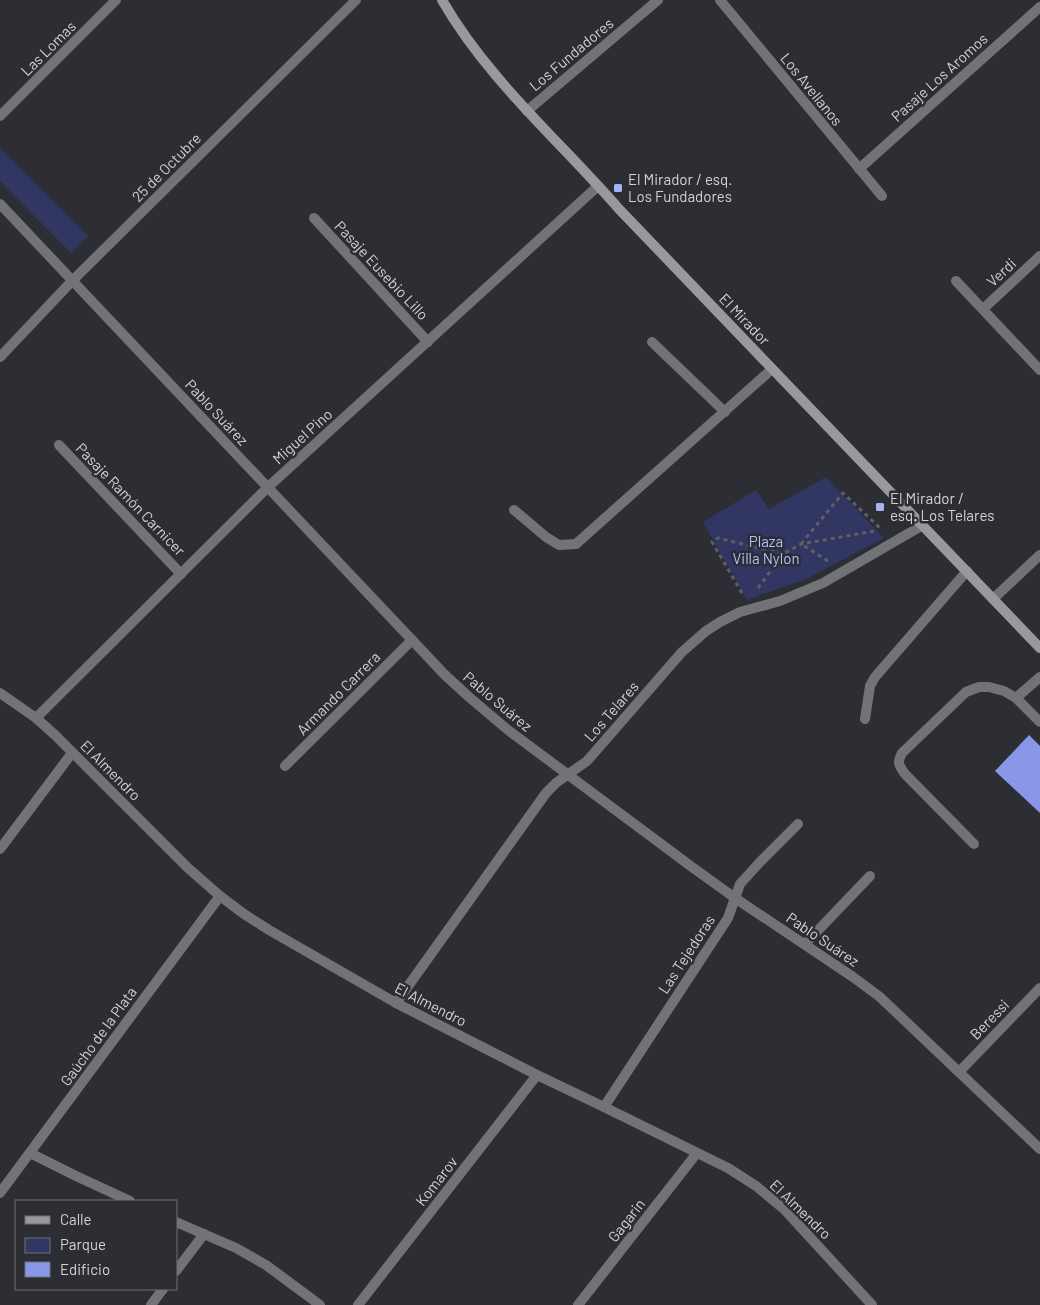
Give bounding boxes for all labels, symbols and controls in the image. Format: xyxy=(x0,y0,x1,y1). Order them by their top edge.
street label: Los Fundadores xyxy=(525,14,617,94)
street label: Las Lomas xyxy=(17,17,79,79)
street label: Pasaje Los Aromos xyxy=(887,29,991,125)
street label: Los Avellanos xyxy=(777,49,847,129)
street label: 25 de Octubre xyxy=(128,129,204,205)
place label: El Mirador / esq. Los Fundadores xyxy=(628,170,733,205)
marker: El Mirador / esq. Los Fundadores xyxy=(612,182,624,194)
street label: Pasaje Eusebio Lillo xyxy=(331,217,433,323)
street label: Verdi xyxy=(983,254,1019,290)
street label: El Mirador xyxy=(716,289,774,349)
street label: Pablo Suárez xyxy=(182,375,252,449)
street label: Miguel Pino xyxy=(269,405,335,467)
street label: Pasaje Ramón Carnicer xyxy=(73,439,190,559)
place label: El Mirador / esq. Los Telares xyxy=(890,489,995,524)
marker: El Mirador / esq. Los Telares xyxy=(874,501,886,513)
park label: Plaza Villa Nylon xyxy=(732,532,800,567)
street label: Armando Carrera xyxy=(293,648,383,738)
street label: Pablo Suárez xyxy=(460,667,536,735)
street label: Los Telares xyxy=(580,677,642,745)
street label: El Almendro xyxy=(77,736,145,804)
street label: Pablo Suárez xyxy=(783,908,863,970)
street label: Las Tejedoras xyxy=(654,911,718,997)
street label: El Almendro xyxy=(392,978,470,1030)
street label: Gaúcho de la Plata xyxy=(56,983,140,1089)
street label: Beressi xyxy=(966,995,1012,1043)
street label: Komarov xyxy=(411,1153,461,1209)
street label: El Almendro xyxy=(767,1175,835,1243)
street label: Gagarin xyxy=(604,1195,648,1245)
legend xyxy=(15,1200,178,1290)
text: Calle xyxy=(60,1210,92,1228)
text: Parque xyxy=(60,1235,106,1253)
text: Edificio xyxy=(60,1260,110,1278)

